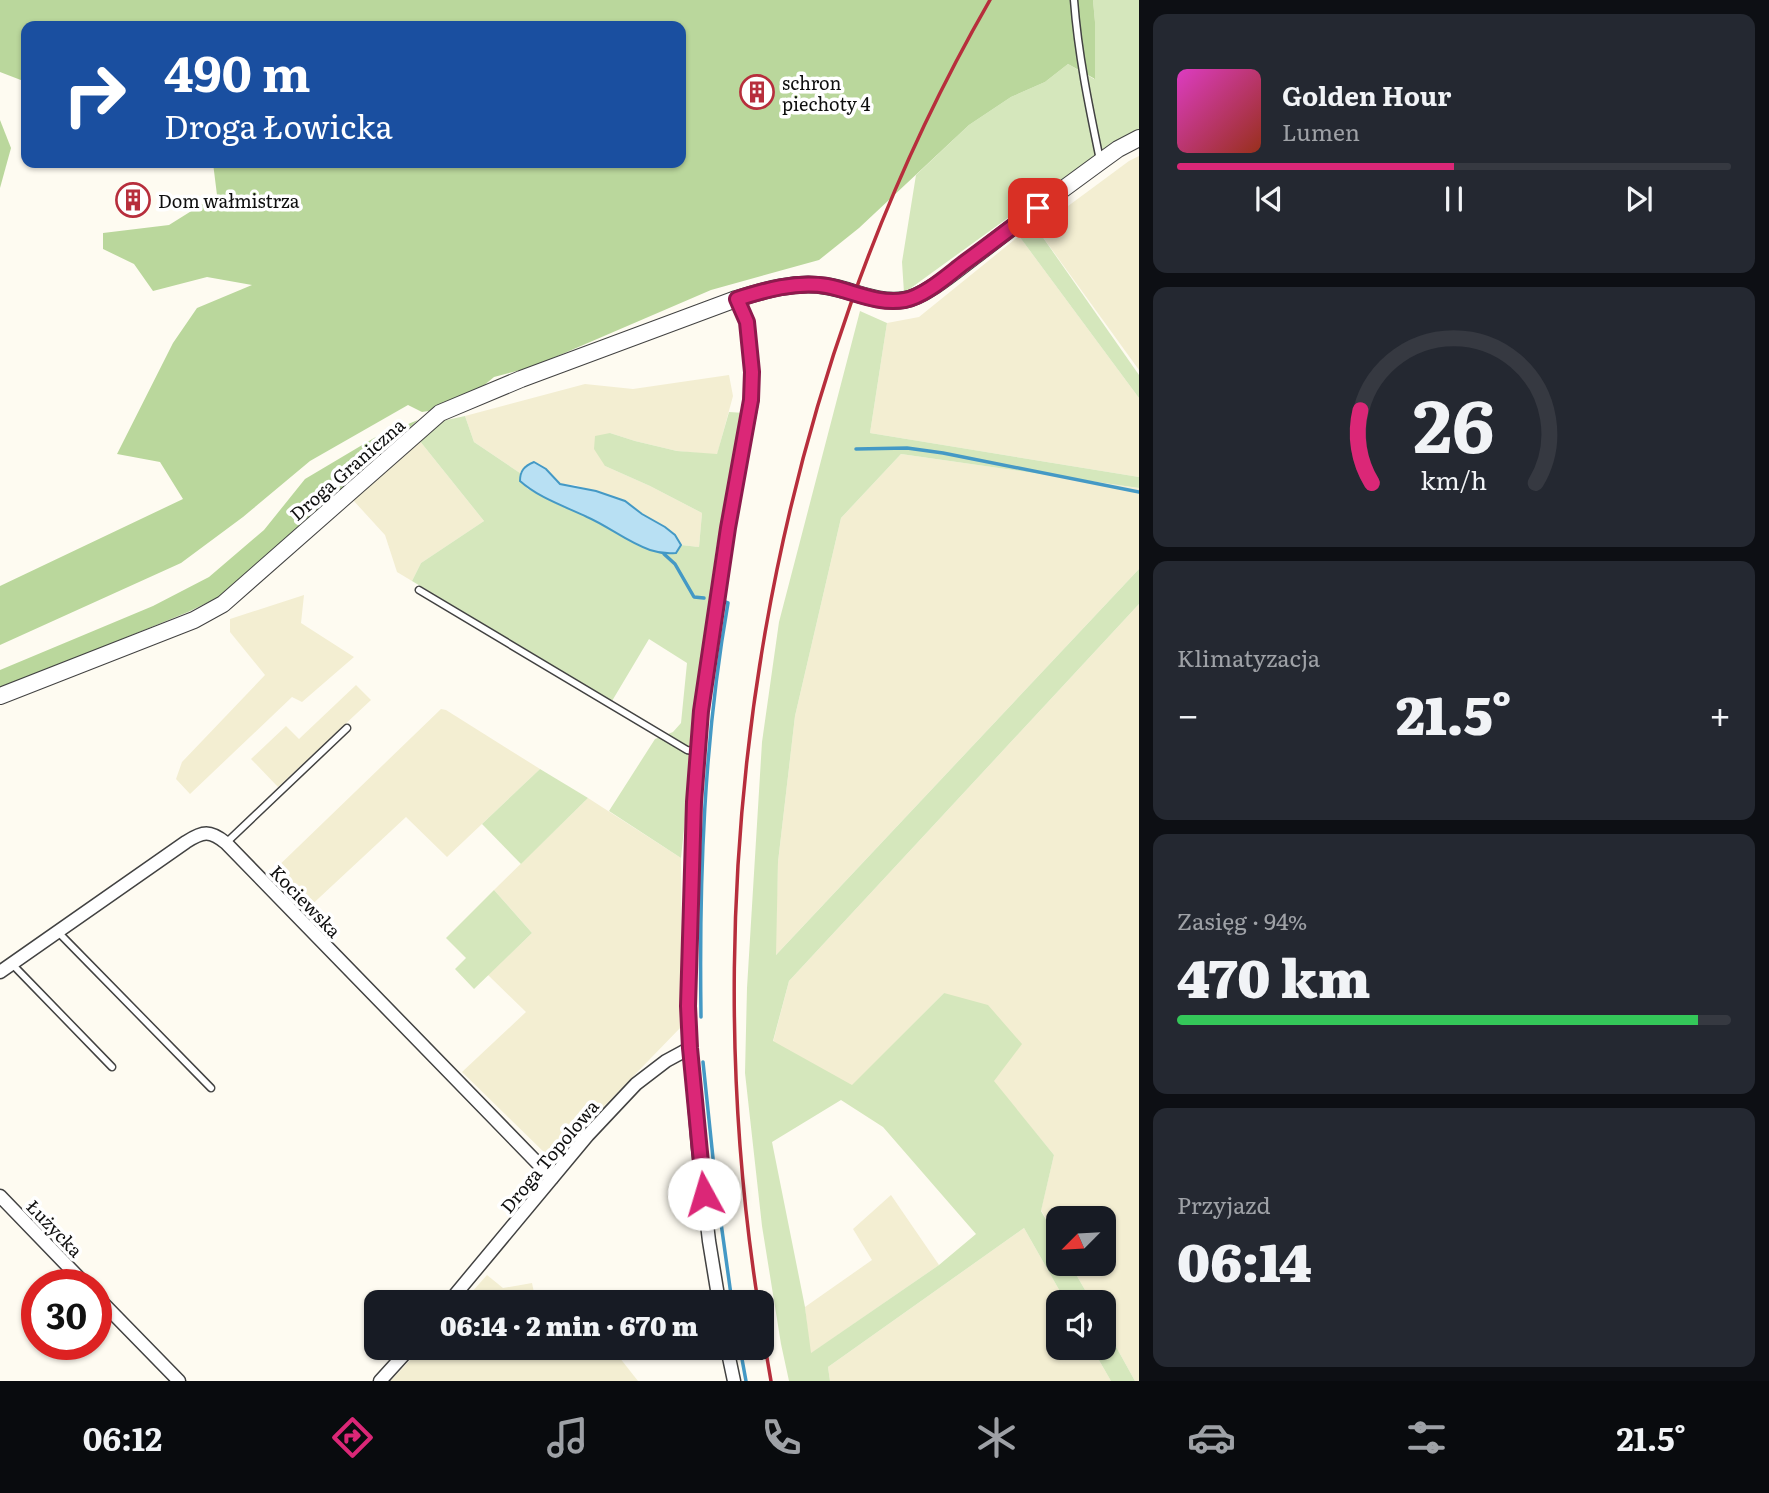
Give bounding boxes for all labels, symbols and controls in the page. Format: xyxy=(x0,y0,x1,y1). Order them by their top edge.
text: 490 m xyxy=(164,34,311,107)
icon: right xyxy=(49,49,140,140)
place label: schron piechoty 4 xyxy=(782,69,871,117)
building icon: schron piechoty 4 xyxy=(738,73,776,111)
text: Golden Hour xyxy=(1282,75,1451,114)
text: Droga Łowicka xyxy=(164,101,393,149)
text: Lumen xyxy=(1282,114,1360,148)
pin xyxy=(1008,178,1068,238)
icon: previous xyxy=(1250,180,1288,218)
icon: pause xyxy=(1435,180,1473,218)
icon: next xyxy=(1620,180,1658,218)
building icon: Dom wałmistrza xyxy=(114,181,152,219)
place label: Dom wałmistrza xyxy=(158,187,300,214)
icon: arrive xyxy=(1019,189,1057,227)
text: 26 xyxy=(1413,368,1495,476)
street label: Droga Graniczna xyxy=(284,411,411,527)
text: km/h xyxy=(1421,461,1487,498)
text: Klimatyzacja xyxy=(1177,640,1320,674)
text: 21.5° xyxy=(1396,674,1512,751)
text: − xyxy=(1177,684,1199,741)
text: + xyxy=(1709,684,1731,741)
street label: Kociewska xyxy=(264,858,348,944)
text: Zasięg · 94% xyxy=(1177,903,1307,937)
text: 470 km xyxy=(1177,937,1370,1014)
street label: Droga Topolowa xyxy=(493,1093,605,1219)
position arrow xyxy=(667,1157,741,1231)
text: Przyjazd xyxy=(1177,1187,1271,1221)
street label: Łużycka xyxy=(21,1193,89,1263)
north arrow xyxy=(1046,1206,1116,1276)
map controls xyxy=(1046,1206,1116,1360)
text: 06:14 xyxy=(1177,1221,1312,1298)
speed limit sign: 30 xyxy=(21,1269,112,1360)
button: sound xyxy=(1046,1290,1116,1360)
text: 06:14 · 2 min · 670 m xyxy=(440,1305,698,1344)
text: 06:12 xyxy=(83,1413,162,1461)
icon: directions xyxy=(328,1413,377,1462)
icon: music xyxy=(543,1413,592,1462)
icon: phone xyxy=(757,1413,806,1462)
icon: climate xyxy=(972,1413,1021,1462)
icon: car xyxy=(1187,1413,1236,1462)
icon: filters xyxy=(1402,1413,1451,1462)
text: 21.5° xyxy=(1616,1413,1686,1461)

